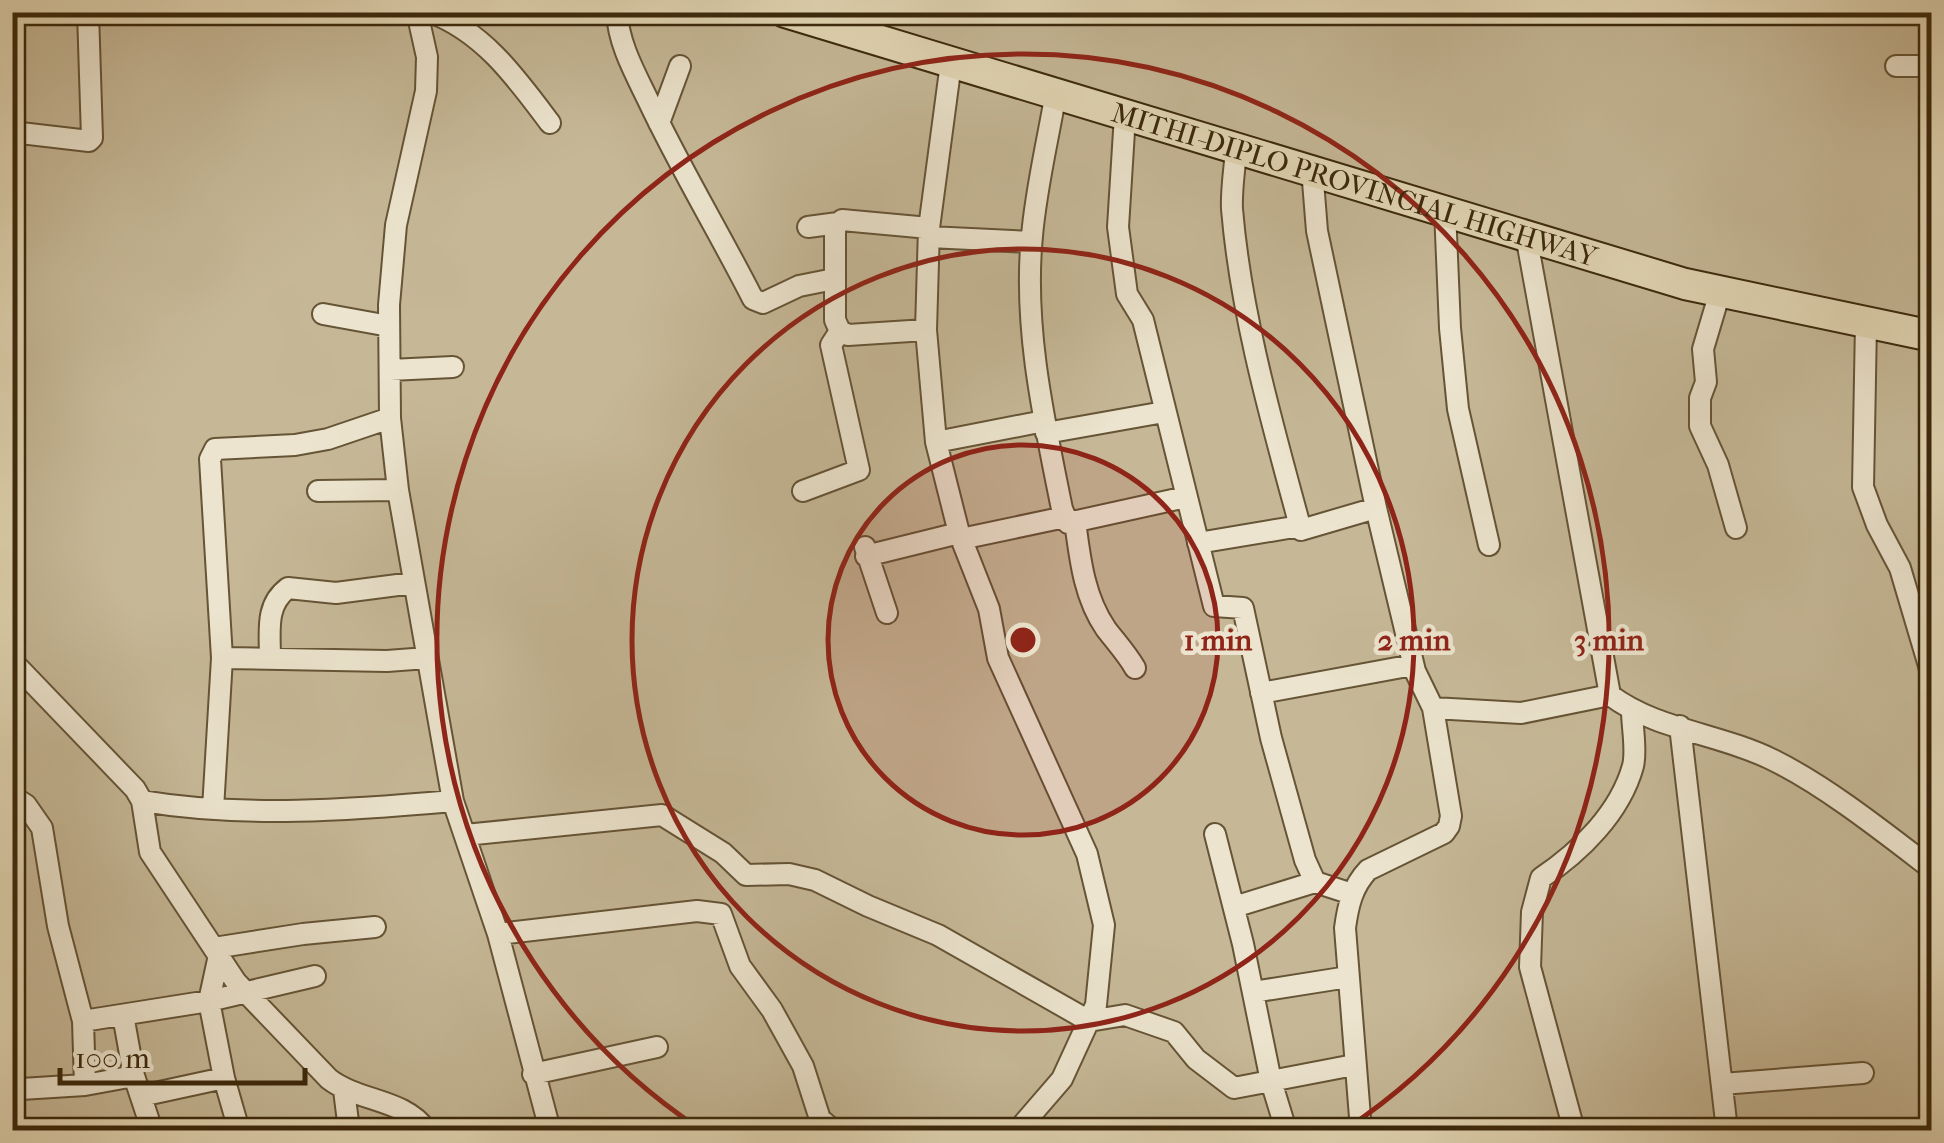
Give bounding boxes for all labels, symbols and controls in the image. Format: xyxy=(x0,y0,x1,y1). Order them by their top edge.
street label: MITHI-DIPLO PROVINCIAL HIGHWAY xyxy=(1108,95,1602,273)
centre of rings xyxy=(1005,622,1041,658)
text: 1 min xyxy=(1184,623,1253,658)
text: 2 min xyxy=(1377,623,1451,658)
text: 3 min xyxy=(1574,623,1645,658)
scale bar xyxy=(60,1023,305,1085)
text: 100 m xyxy=(75,1041,150,1076)

